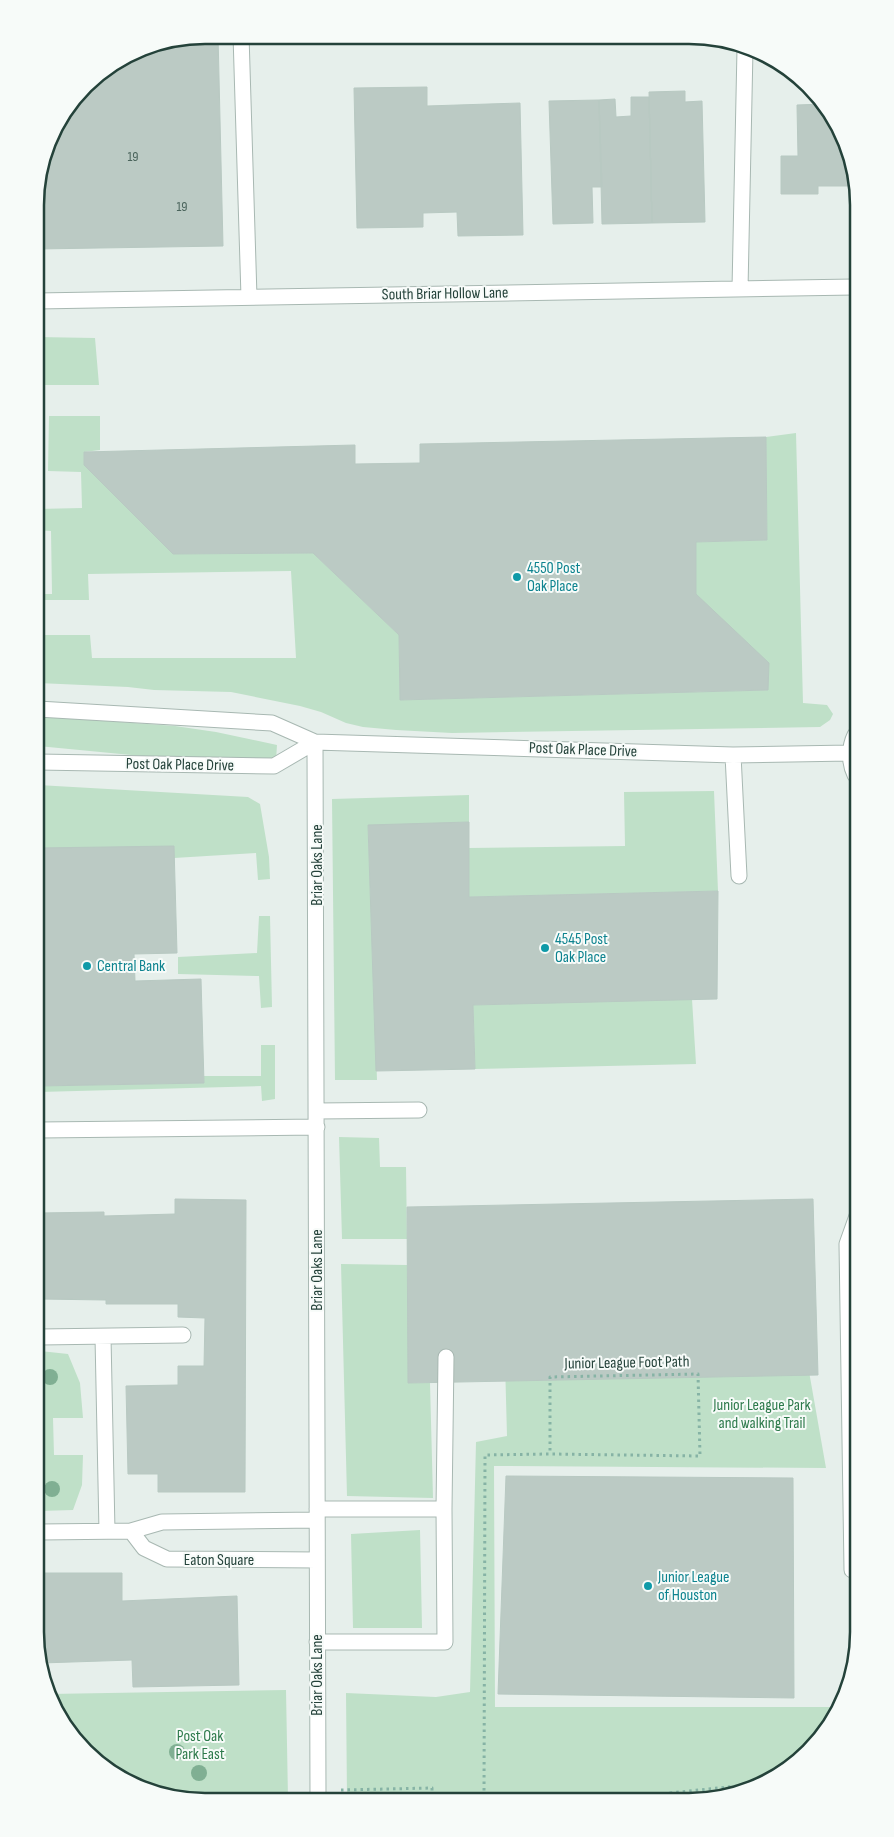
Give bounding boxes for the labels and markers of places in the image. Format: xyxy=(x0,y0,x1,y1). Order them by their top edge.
place label: 4550 Post Oak Place xyxy=(527,559,580,596)
marker: 4550 Post Oak Place xyxy=(511,571,523,583)
place label: 4545 Post Oak Place xyxy=(555,930,608,967)
marker: 4545 Post Oak Place xyxy=(539,942,551,954)
place label: Central Bank xyxy=(97,957,165,976)
marker: Central Bank xyxy=(81,960,93,972)
place label: Junior League of Houston xyxy=(657,1568,729,1605)
marker: Junior League of Houston xyxy=(642,1580,654,1592)

